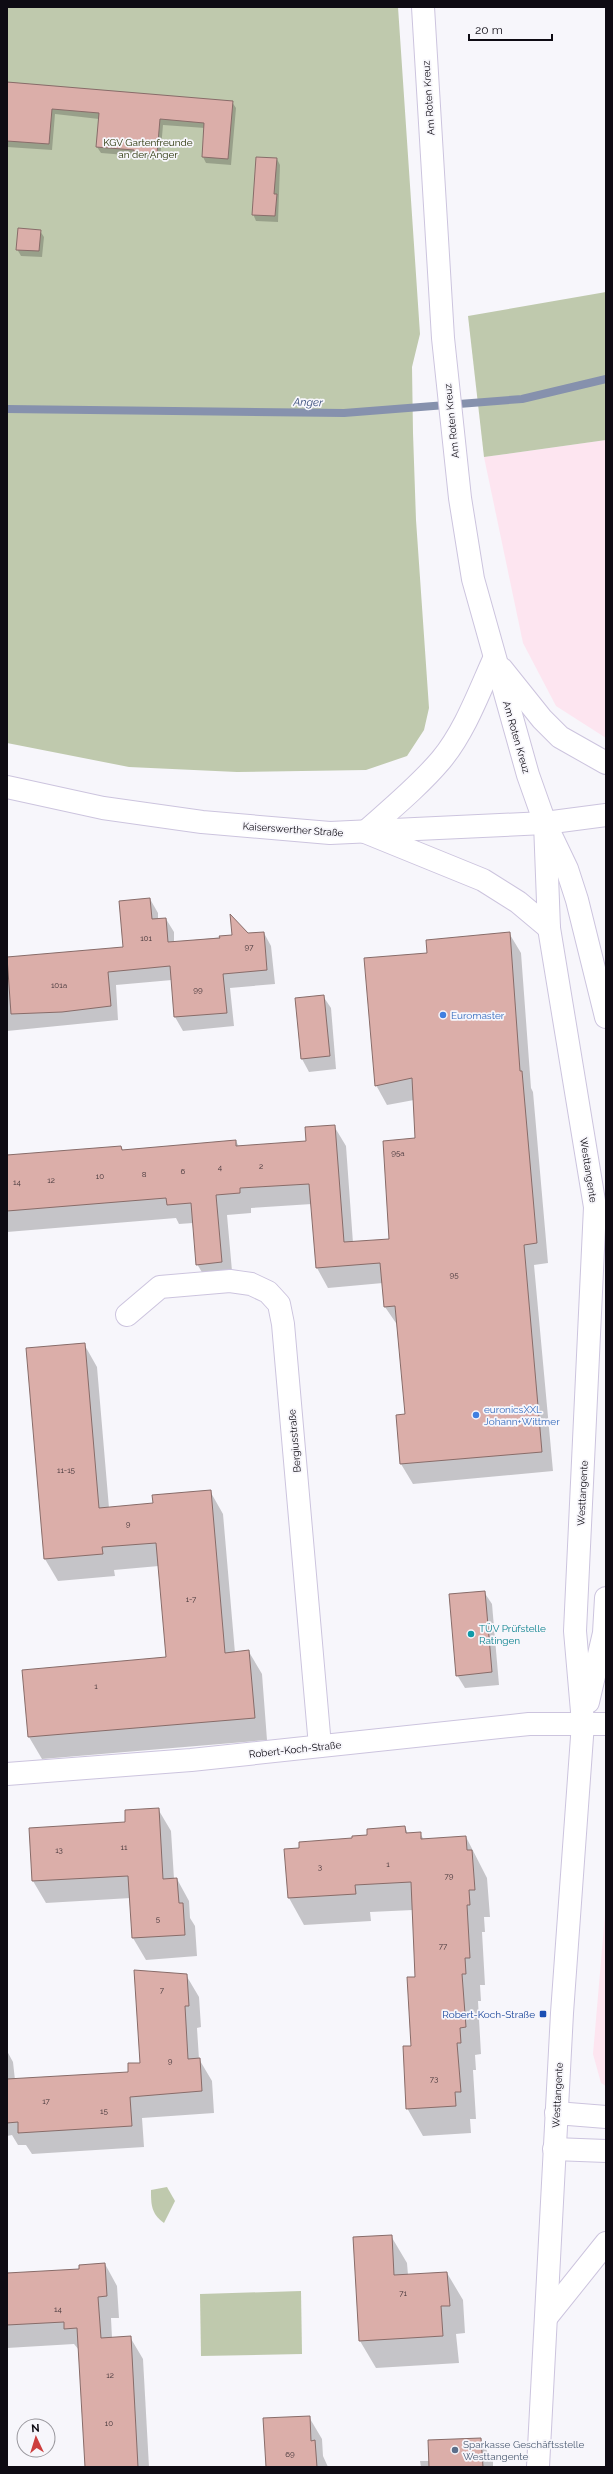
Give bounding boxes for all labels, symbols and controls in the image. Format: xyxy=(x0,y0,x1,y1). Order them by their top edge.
scale bar xyxy=(469,16,552,42)
text: 20 m xyxy=(475,23,503,37)
street label: Am Roten Kreuz xyxy=(420,60,437,136)
park label: KGV Gartenfreunde an der Anger xyxy=(103,137,193,160)
street label: Am Roten Kreuz xyxy=(442,383,461,459)
water label: Anger xyxy=(292,396,324,409)
street label: Am Roten Kreuz xyxy=(501,700,532,775)
street label: Kaiserswerther Straße xyxy=(242,820,344,839)
house number: 101 xyxy=(140,933,152,943)
house number: 97 xyxy=(245,942,254,952)
house number: 101a xyxy=(51,980,67,990)
house number: 99 xyxy=(193,985,203,995)
marker: Euromaster xyxy=(438,1010,448,1020)
place label: Euromaster xyxy=(451,1010,505,1021)
street label: Westtangente xyxy=(578,1137,599,1203)
house number: 95a xyxy=(391,1148,405,1158)
house number: 2 xyxy=(259,1161,263,1171)
house number: 4 xyxy=(218,1162,223,1172)
house number: 6 xyxy=(181,1166,186,1176)
house number: 8 xyxy=(142,1169,147,1179)
house number: 10 xyxy=(96,1171,104,1181)
house number: 12 xyxy=(47,1175,55,1185)
house number: 14 xyxy=(13,1177,22,1187)
house number: 95 xyxy=(449,1270,459,1280)
place label: euronicsXXL Johann+Wittmer xyxy=(484,1404,560,1427)
street label: Bergiusstraße xyxy=(286,1409,303,1473)
marker: euronicsXXL Johann+Wittmer xyxy=(471,1410,481,1420)
street label: Westtangente xyxy=(575,1460,590,1526)
house number: 11-15 xyxy=(57,1465,76,1475)
house number: 9 xyxy=(126,1519,131,1529)
house number: 1-7 xyxy=(186,1594,197,1604)
place label: TÜV Prüfstelle Ratingen xyxy=(479,1623,546,1646)
marker: TÜV Prüfstelle Ratingen xyxy=(466,1629,476,1639)
house number: 1 xyxy=(94,1681,98,1691)
street label: Robert-Koch-Straße xyxy=(248,1739,342,1760)
house number: 11 xyxy=(121,1842,128,1852)
house number: 13 xyxy=(55,1845,63,1855)
house number: 1 xyxy=(386,1859,390,1869)
house number: 3 xyxy=(318,1862,322,1872)
house number: 79 xyxy=(445,1871,454,1881)
house number: 5 xyxy=(156,1914,161,1924)
house number: 77 xyxy=(439,1941,448,1951)
house number: 7 xyxy=(160,1985,165,1995)
place label: Robert-Koch-Straße xyxy=(442,2009,535,2020)
marker: Robert-Koch-Straße xyxy=(538,2009,548,2019)
house number: 9 xyxy=(168,2056,173,2066)
street label: Westtangente xyxy=(550,2062,565,2128)
house number: 73 xyxy=(430,2074,438,2084)
house number: 17 xyxy=(42,2096,51,2106)
house number: 15 xyxy=(100,2106,109,2116)
house number: 71 xyxy=(399,2288,407,2298)
house number: 14 xyxy=(54,2304,63,2314)
house number: 12 xyxy=(106,2370,114,2380)
north arrow xyxy=(16,2418,56,2458)
house number: 10 xyxy=(105,2418,113,2428)
text: N xyxy=(31,2422,40,2435)
place label: Sparkasse Geschäftsstelle Westtangente xyxy=(463,2439,584,2462)
marker: Sparkasse Geschäftsstelle Westtangente xyxy=(450,2445,460,2455)
house number: 69 xyxy=(285,2449,295,2459)

